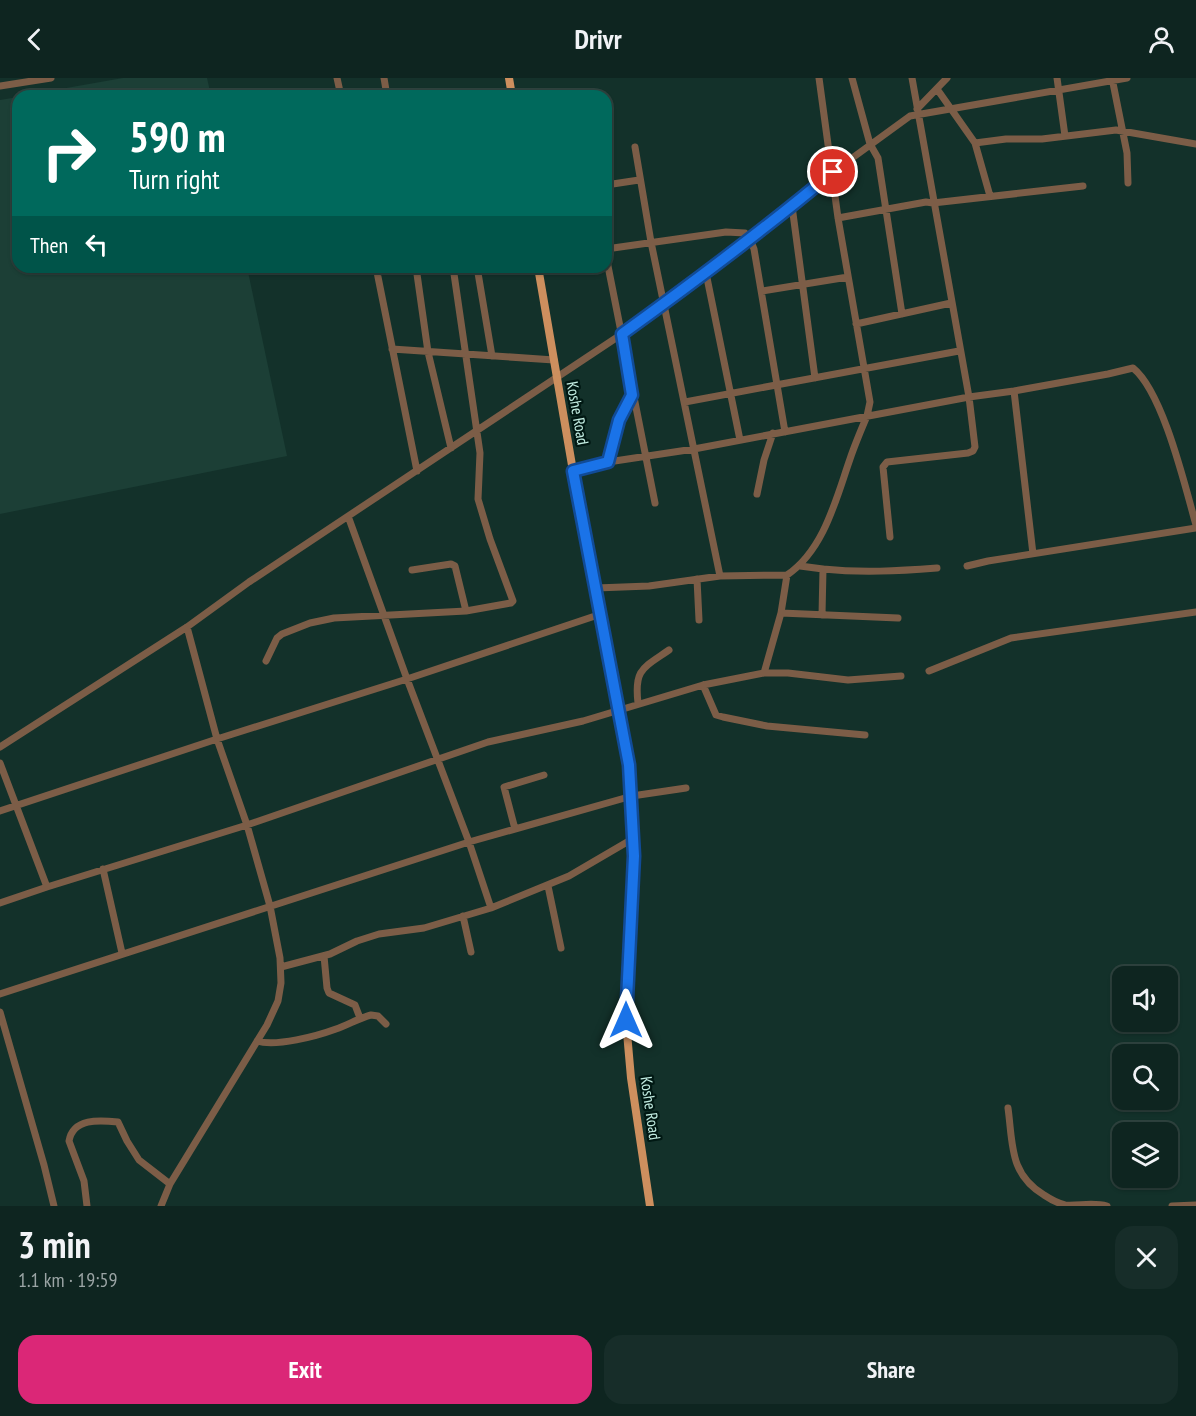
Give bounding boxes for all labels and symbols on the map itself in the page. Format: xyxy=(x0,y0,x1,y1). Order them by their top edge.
pin xyxy=(807,146,858,197)
street label: Koshe Road xyxy=(563,380,593,446)
position arrow xyxy=(594,988,658,1052)
street label: Koshe Road xyxy=(637,1075,665,1141)

